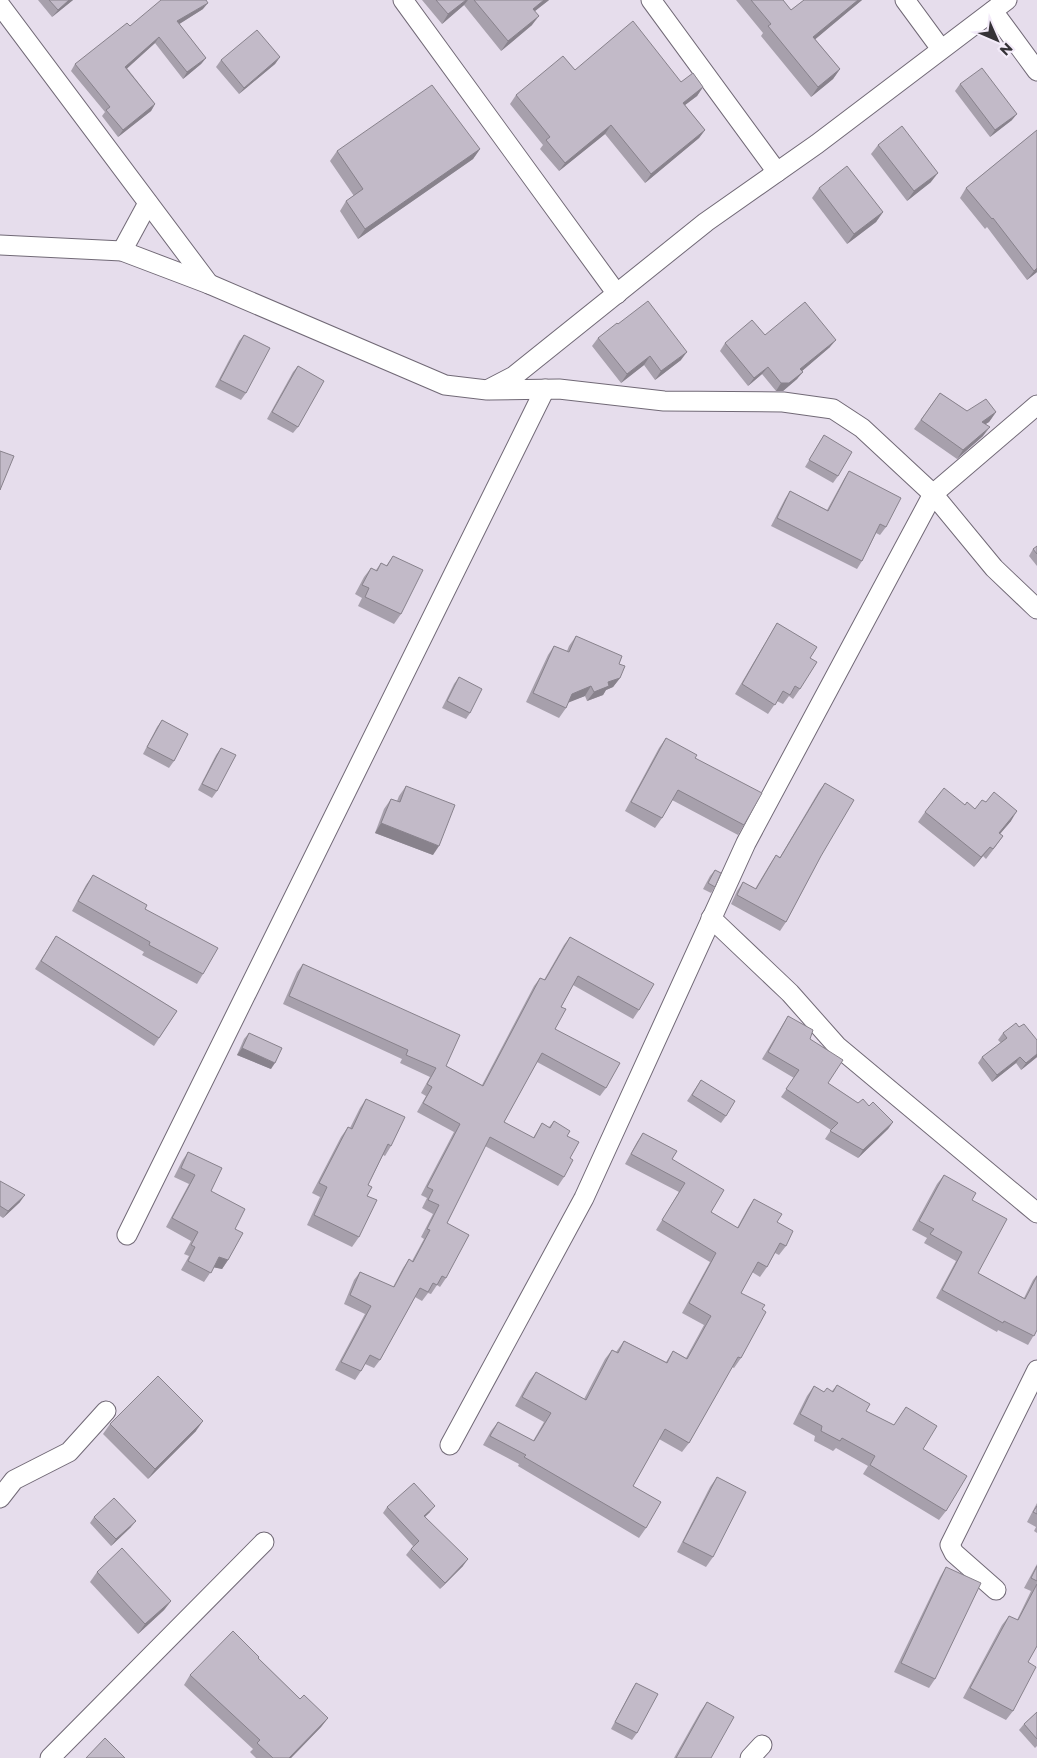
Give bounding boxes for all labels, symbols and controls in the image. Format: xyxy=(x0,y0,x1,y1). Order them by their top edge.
north arrow xyxy=(972,15,1022,65)
text: N xyxy=(996,39,1017,60)

